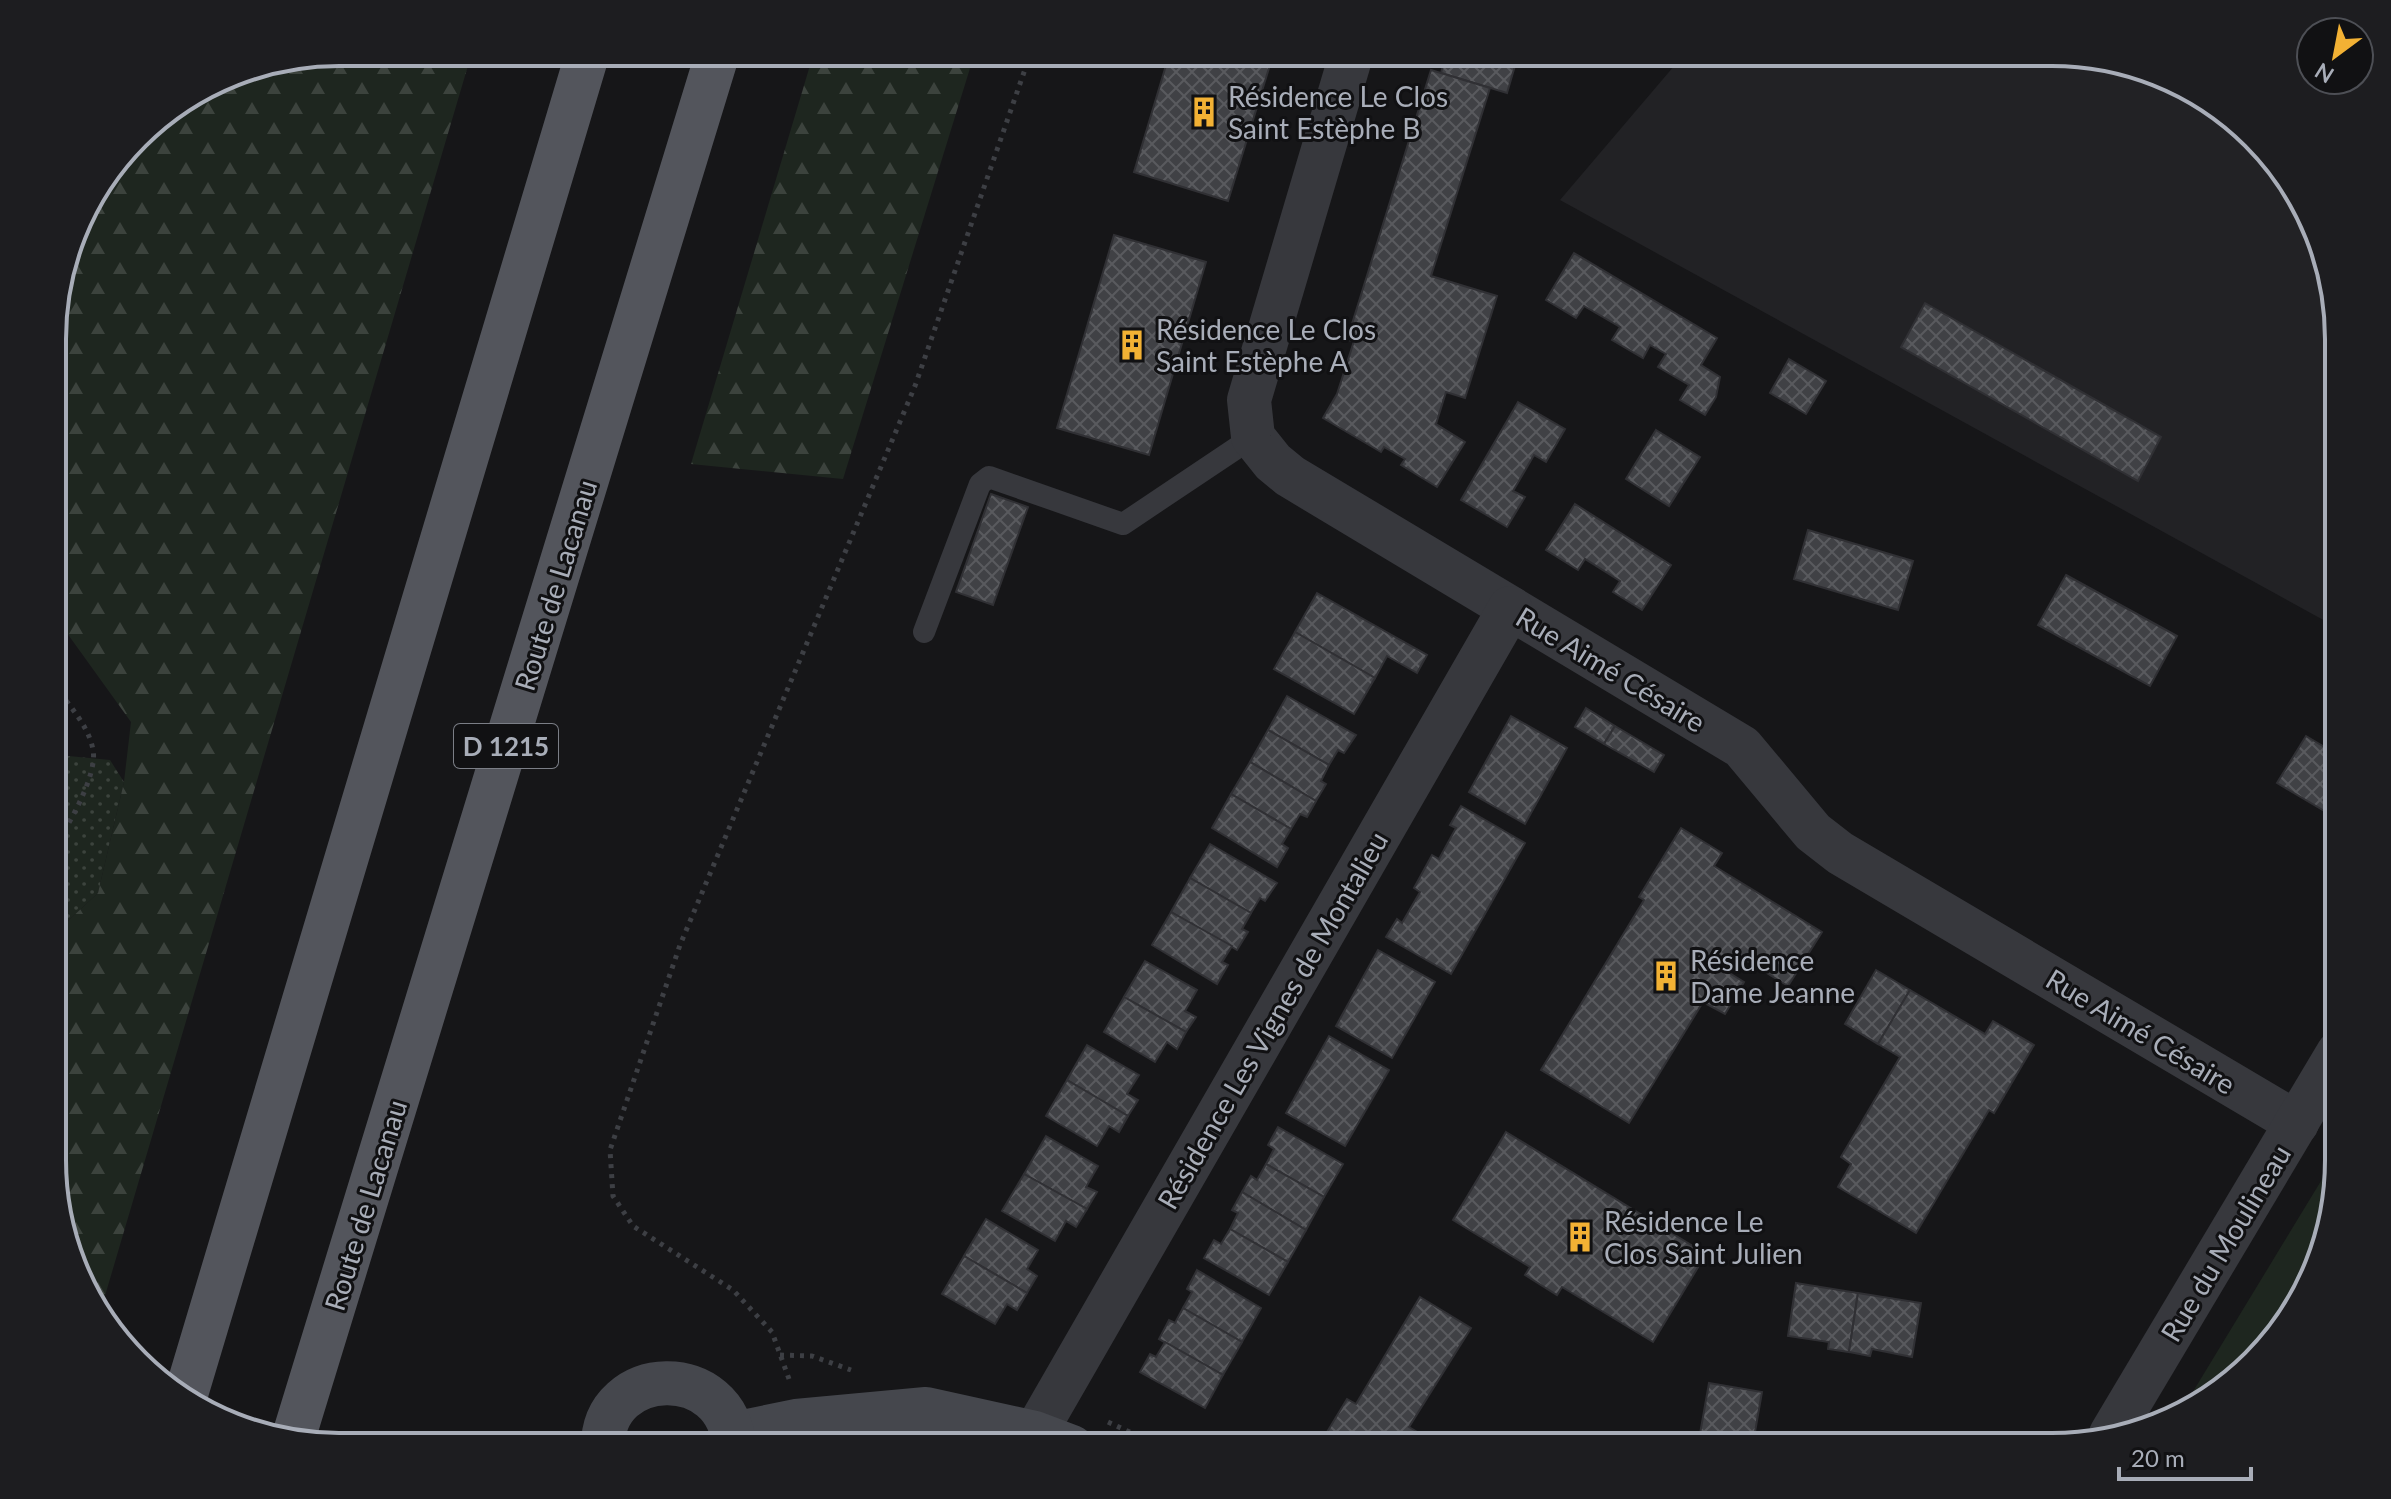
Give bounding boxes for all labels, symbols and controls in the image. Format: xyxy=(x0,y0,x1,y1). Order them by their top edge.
north arrow xyxy=(2295,16,2375,96)
text: N xyxy=(2310,57,2338,89)
place label: Résidence Le Clos Saint Estèphe B xyxy=(1228,79,1448,145)
building icon: Résidence Le Clos Saint Estèphe B xyxy=(1187,95,1221,129)
place label: Résidence Le Clos Saint Estèphe A xyxy=(1156,312,1376,378)
building icon: Résidence Le Clos Saint Estèphe A xyxy=(1115,328,1149,362)
street label: Route de Lacanau xyxy=(507,476,603,694)
street label: Rue Aimé Césaire xyxy=(1510,599,1712,739)
road number: D 1215 xyxy=(454,724,558,768)
street label: Résidence Les Vignes de Montalieu xyxy=(1150,825,1394,1215)
place label: Résidence Dame Jeanne xyxy=(1690,943,1855,1009)
building icon: Résidence Dame Jeanne xyxy=(1649,959,1683,993)
street label: Rue Aimé Césaire xyxy=(2040,961,2242,1101)
street label: Route de Lacanau xyxy=(317,1096,413,1314)
street label: Rue du Moulineau xyxy=(2153,1139,2297,1347)
place label: Résidence Le Clos Saint Julien xyxy=(1604,1204,1803,1270)
building icon: Résidence Le Clos Saint Julien xyxy=(1563,1220,1597,1254)
scale bar xyxy=(2119,1431,2251,1481)
text: 20 m xyxy=(2131,1443,2185,1472)

